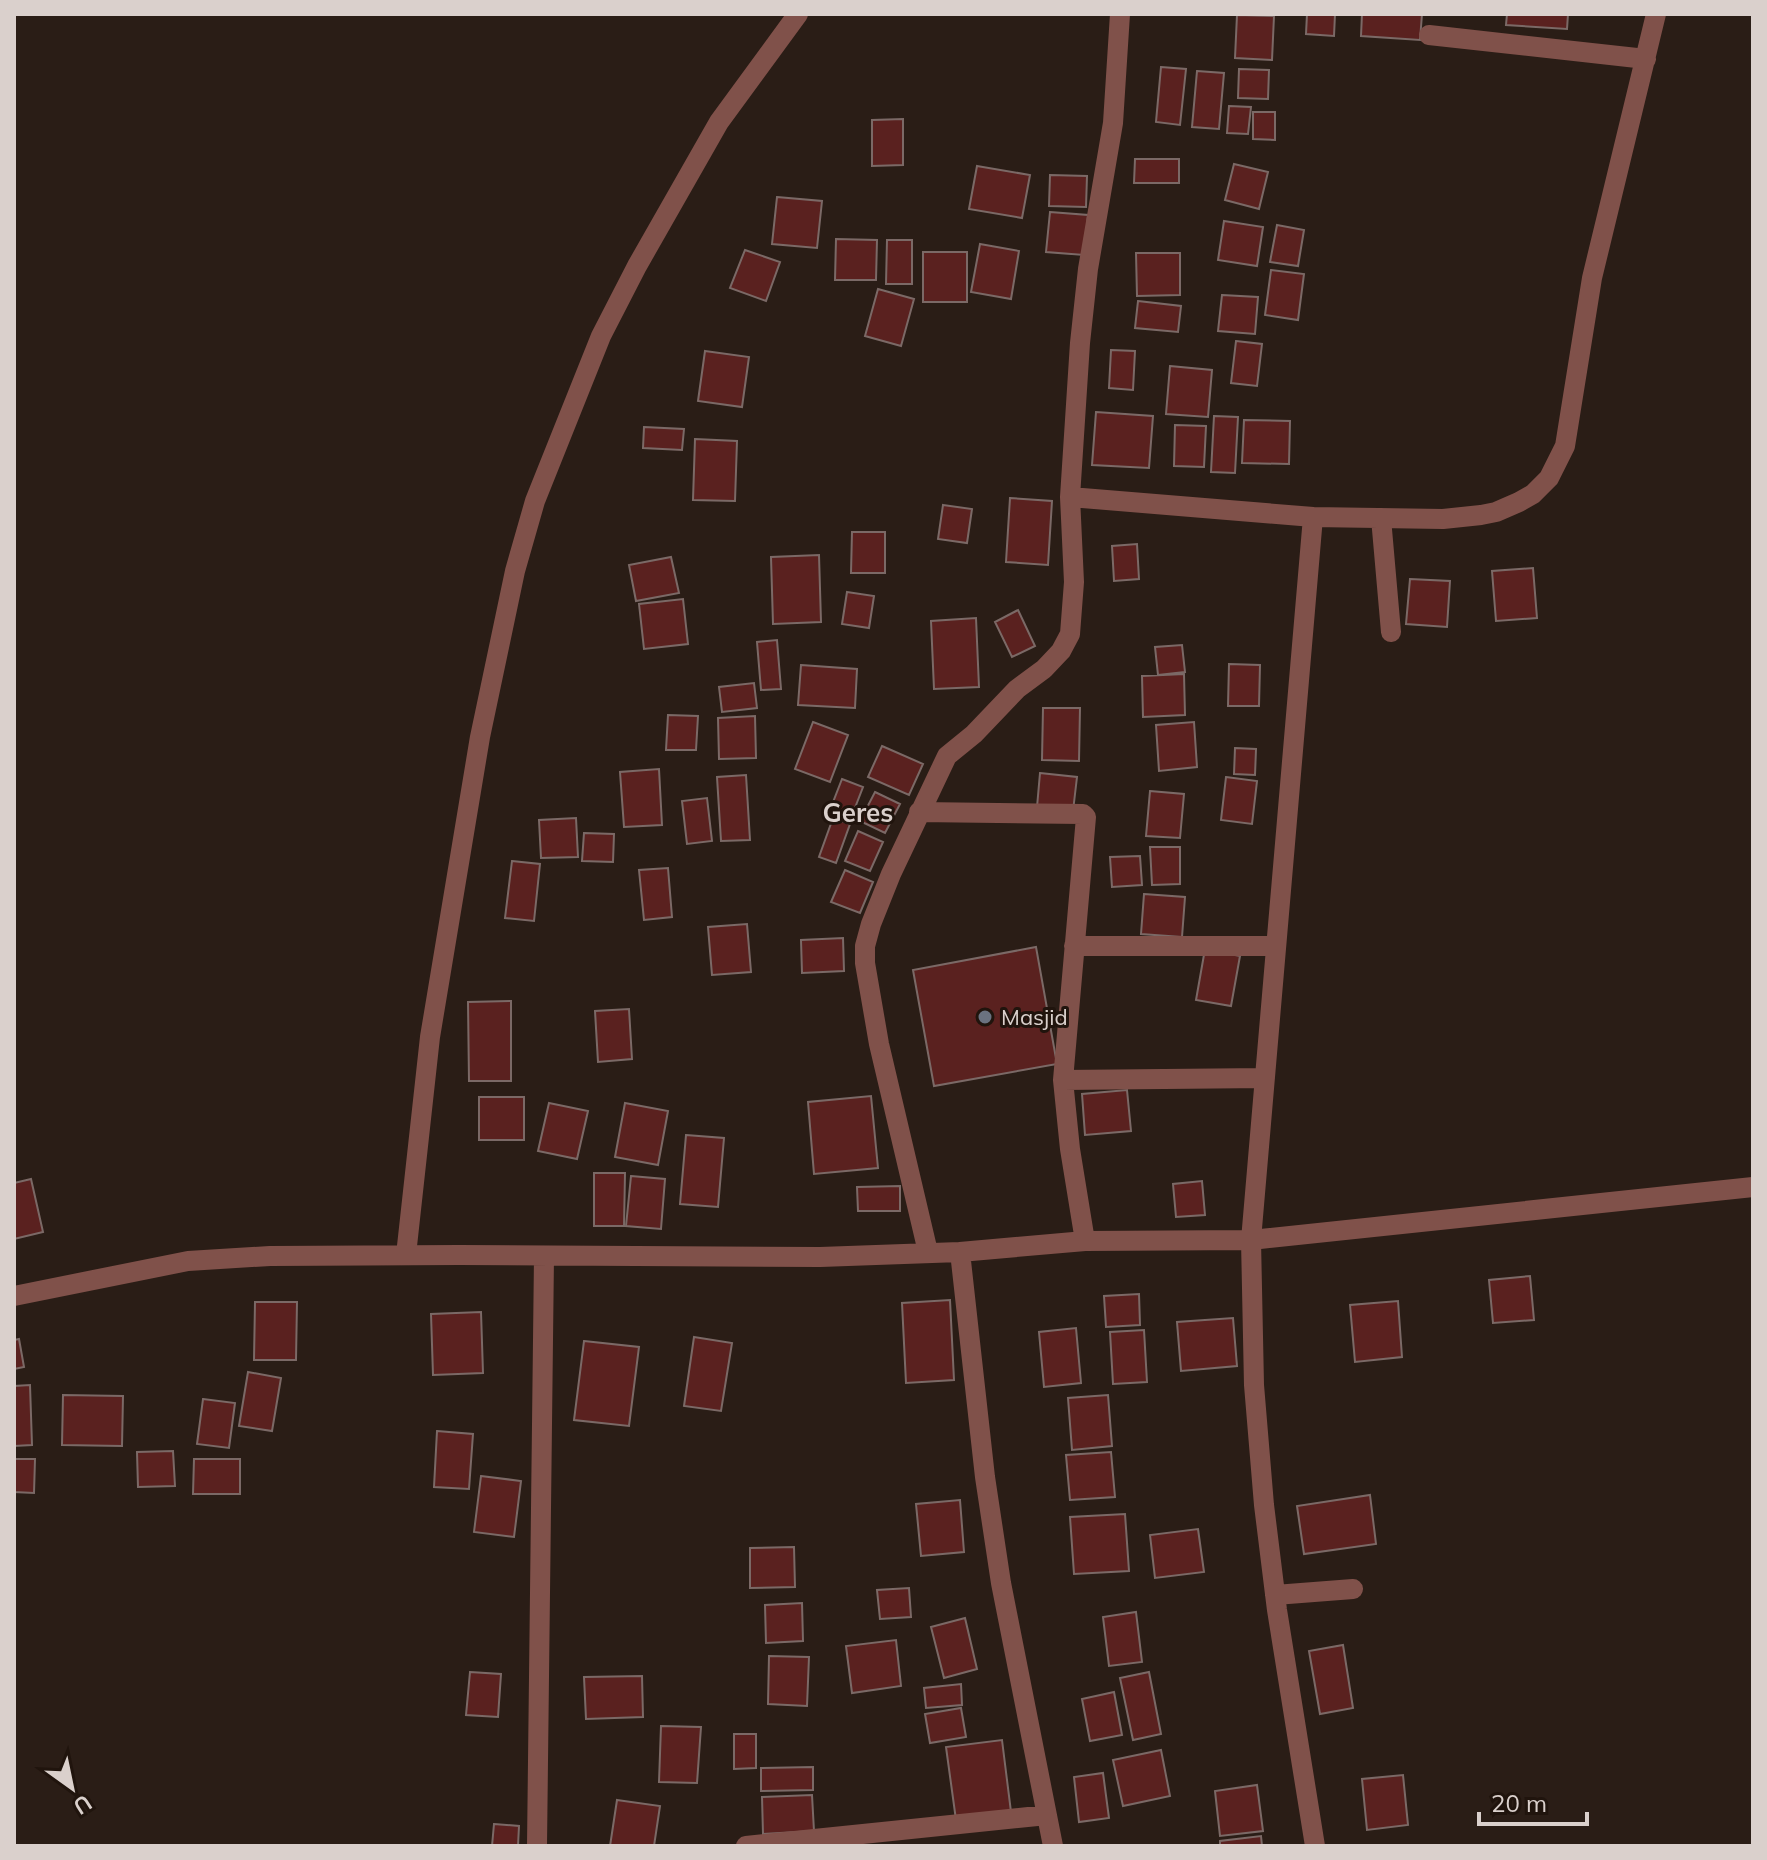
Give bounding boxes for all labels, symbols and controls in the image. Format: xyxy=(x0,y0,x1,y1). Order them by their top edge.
district label: Geres xyxy=(823,796,893,829)
place label: Masjid xyxy=(1001,1003,1068,1031)
marker: Masjid xyxy=(976,1008,994,1026)
north arrow xyxy=(32,1748,112,1828)
scale bar xyxy=(1479,1776,1587,1826)
text: 20 m xyxy=(1491,1788,1547,1818)
text: U xyxy=(68,1789,97,1821)

